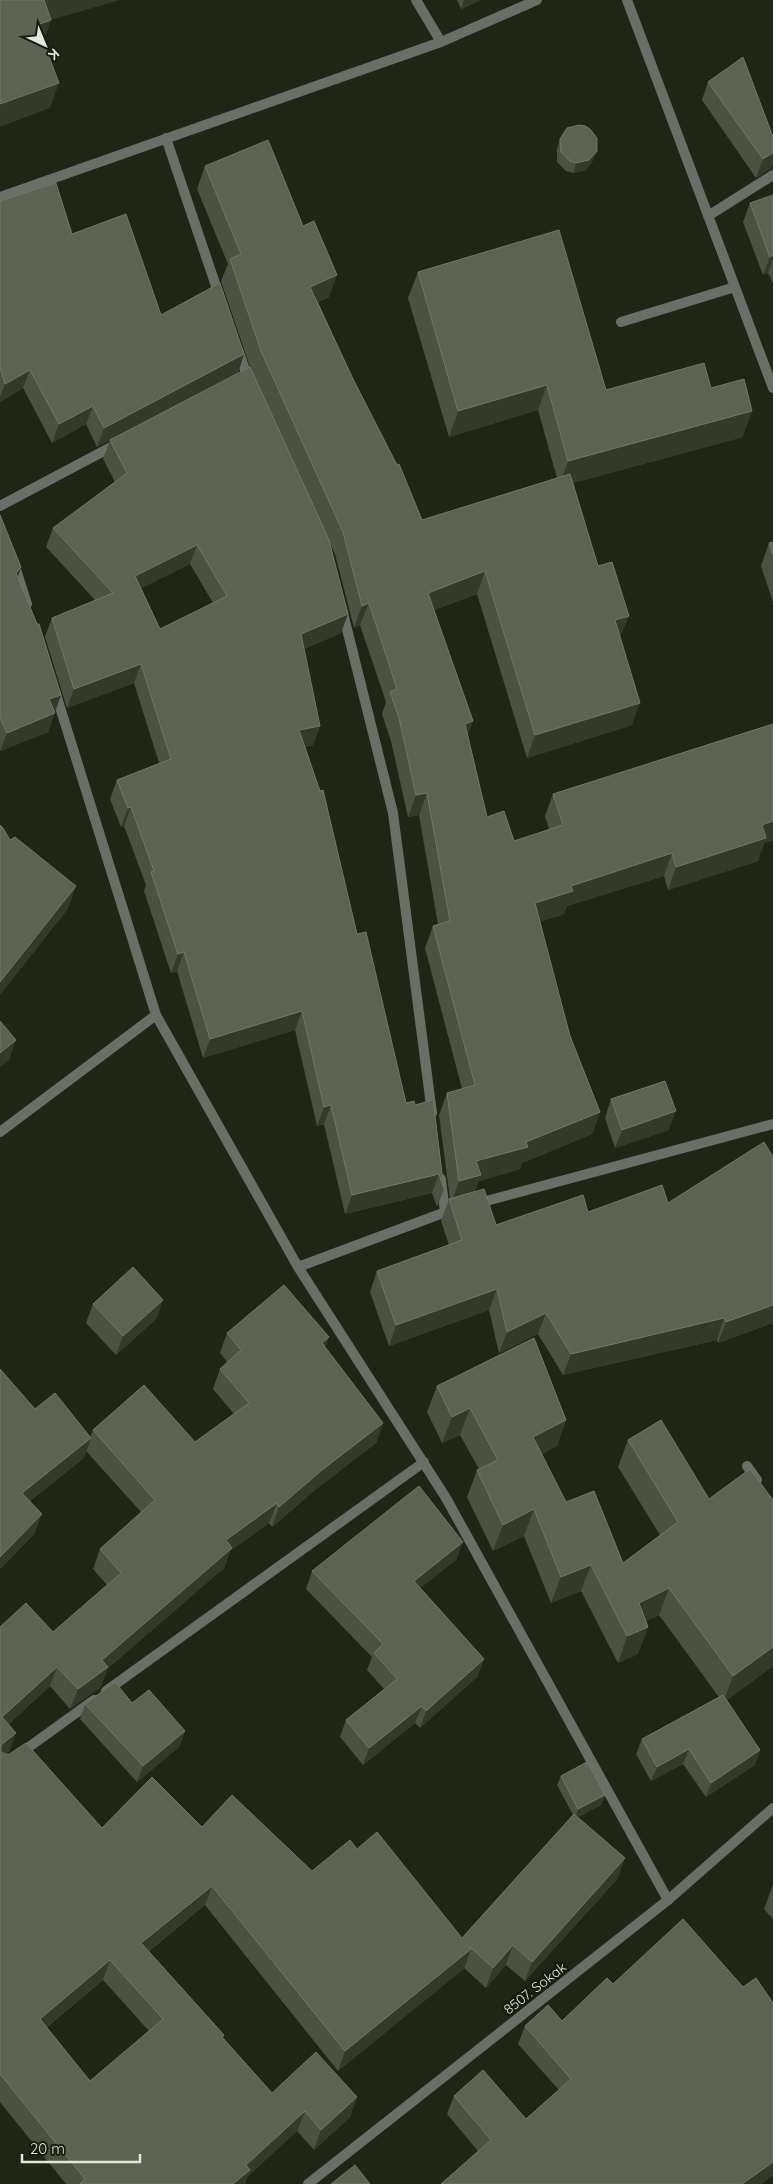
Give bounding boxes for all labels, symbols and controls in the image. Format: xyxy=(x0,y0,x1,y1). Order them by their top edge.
north arrow xyxy=(20,20,70,70)
text: K xyxy=(44,45,64,64)
street label: 8507. Sokak xyxy=(500,1958,570,2018)
scale bar xyxy=(22,2132,140,2164)
text: 20 m xyxy=(30,2139,65,2158)

